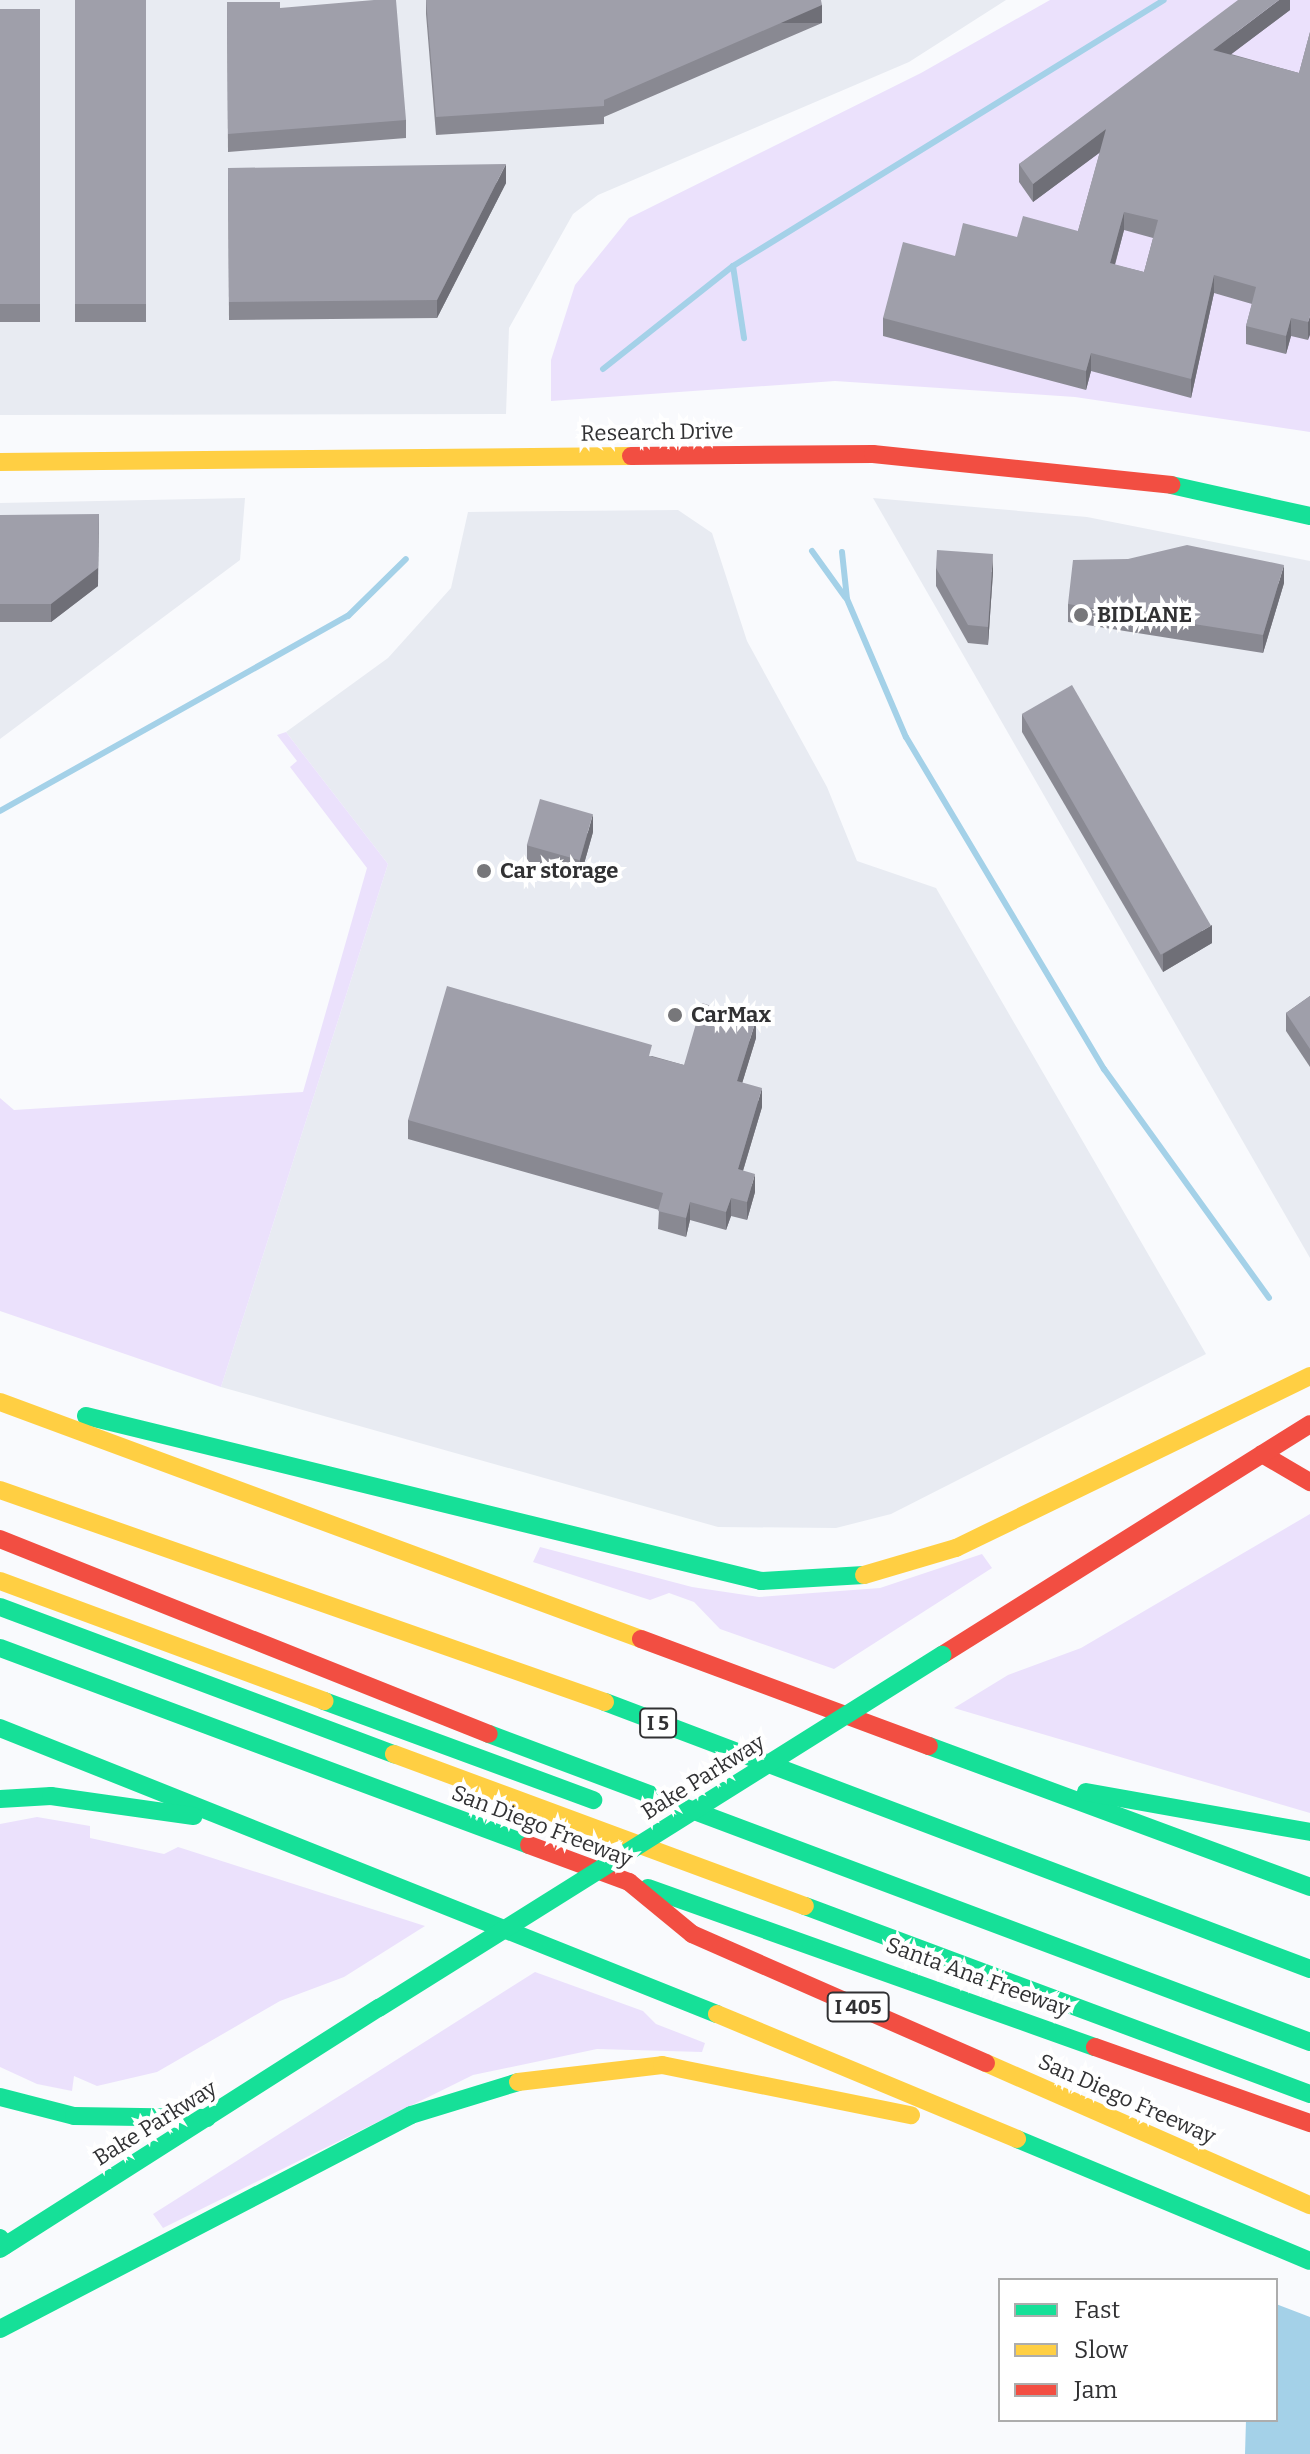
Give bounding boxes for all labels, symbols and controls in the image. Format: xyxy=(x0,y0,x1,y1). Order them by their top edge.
street label: Research Drive xyxy=(580,417,734,447)
place label: BIDLANE xyxy=(1097,602,1192,628)
marker: BIDLANE xyxy=(1072,606,1090,624)
place label: Car storage xyxy=(500,858,618,884)
marker: Car storage xyxy=(475,862,493,880)
place label: CarMax xyxy=(691,1002,771,1028)
marker: CarMax xyxy=(666,1006,684,1024)
road number: I 5 xyxy=(638,1707,678,1739)
street label: Bake Parkway xyxy=(637,1729,769,1825)
street label: San Diego Freeway xyxy=(448,1779,636,1873)
street label: Santa Ana Freeway xyxy=(883,1932,1073,2022)
road number: I 405 xyxy=(826,1991,890,2023)
street label: San Diego Freeway xyxy=(1034,2048,1220,2150)
street label: Bake Parkway xyxy=(89,2075,221,2171)
legend xyxy=(998,2278,1278,2422)
text: Fast xyxy=(1074,2296,1120,2324)
text: Slow xyxy=(1074,2336,1128,2364)
text: Jam xyxy=(1074,2376,1117,2404)

